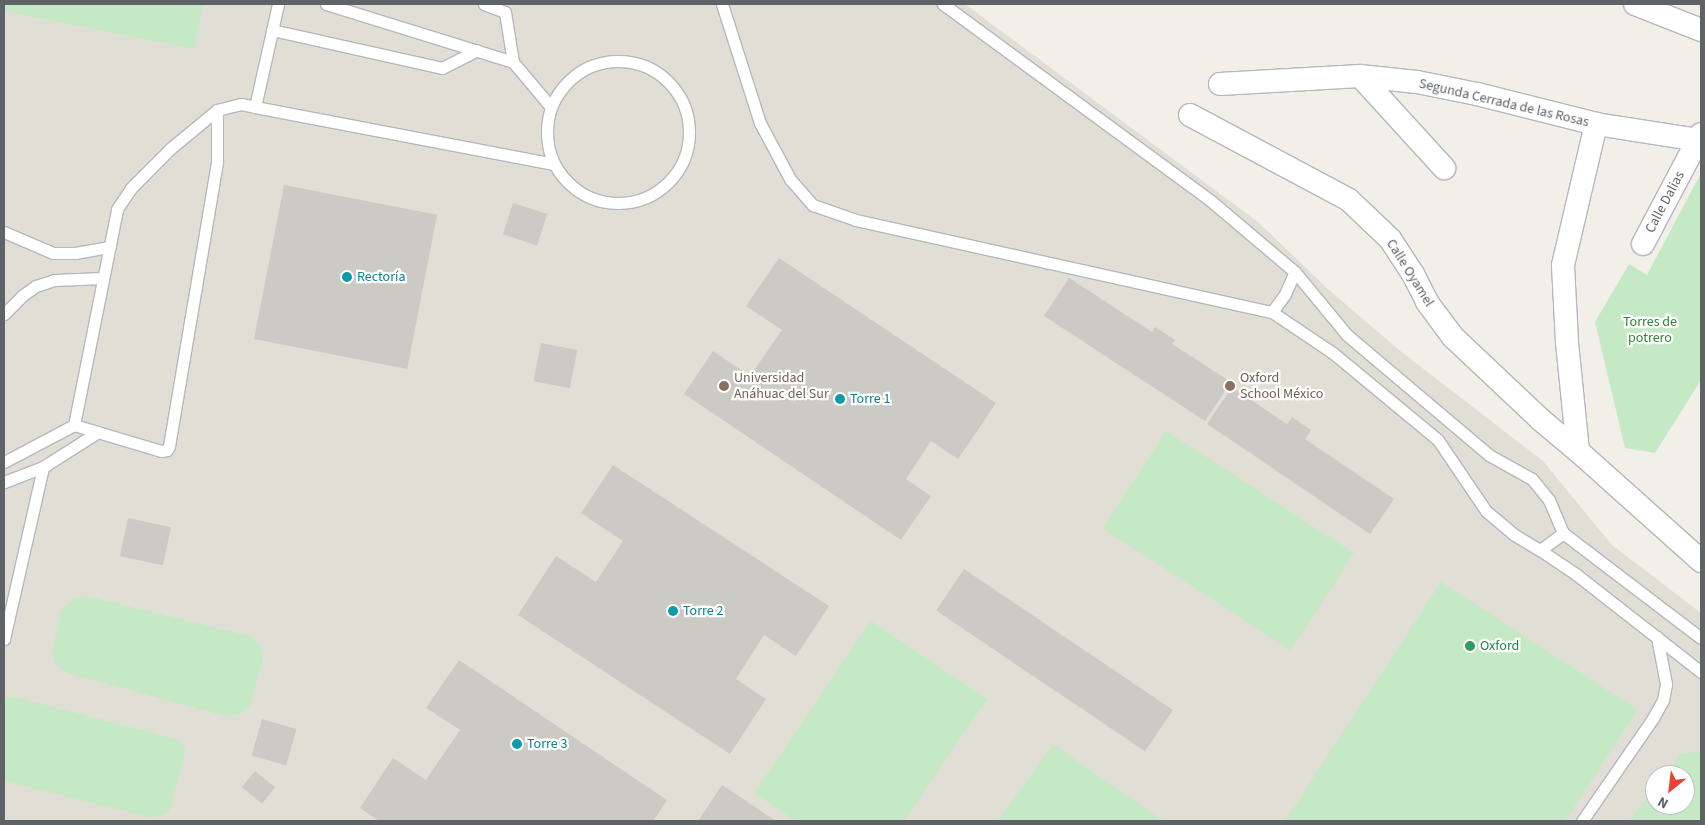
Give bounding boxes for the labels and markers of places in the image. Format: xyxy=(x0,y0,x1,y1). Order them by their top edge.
place label: Rectoría xyxy=(357,269,406,285)
marker: Rectoría xyxy=(341,271,353,283)
place label: Universidad Anáhuac del Sur xyxy=(734,370,829,402)
place label: Oxford School México xyxy=(1240,370,1323,402)
marker: Universidad Anáhuac del Sur xyxy=(718,380,730,392)
marker: Oxford School México xyxy=(1224,380,1236,392)
place label: Torre 1 xyxy=(850,391,890,407)
marker: Torre 1 xyxy=(834,393,846,405)
place label: Torre 2 xyxy=(683,603,723,619)
marker: Torre 2 xyxy=(667,605,679,617)
place label: Oxford xyxy=(1480,638,1519,654)
marker: Oxford xyxy=(1464,640,1476,652)
place label: Torre 3 xyxy=(527,736,567,752)
marker: Torre 3 xyxy=(511,738,523,750)

